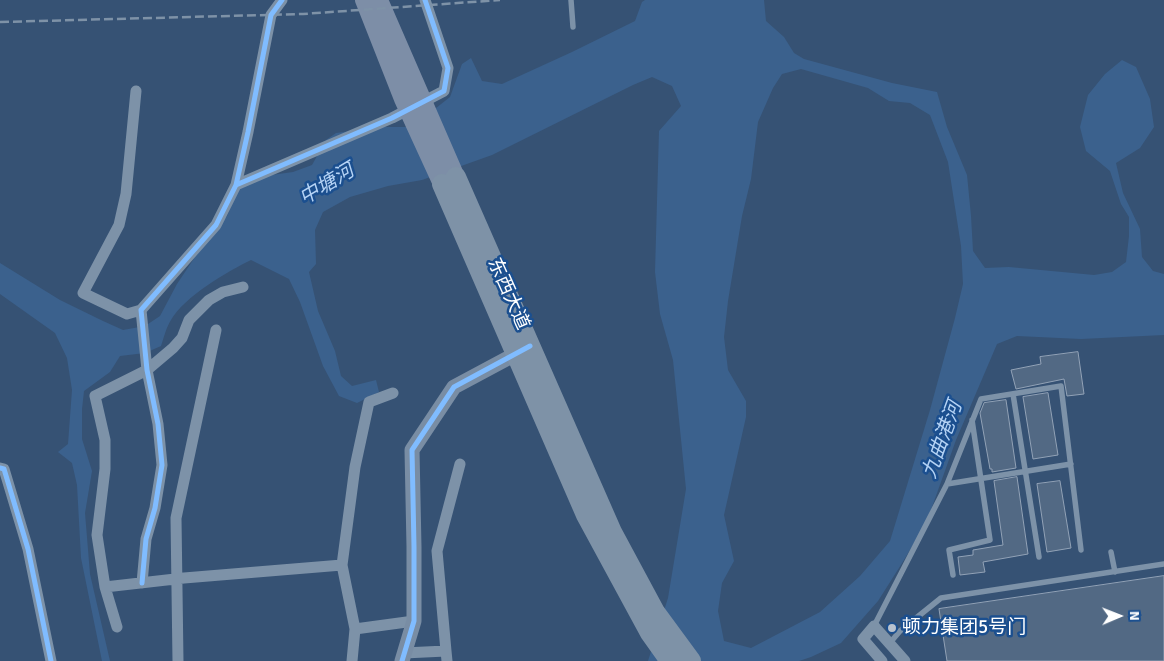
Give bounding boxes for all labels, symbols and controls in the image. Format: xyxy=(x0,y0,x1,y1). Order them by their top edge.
water label: 中塘河 xyxy=(295,159,359,211)
street label: 东西大道 xyxy=(482,255,534,333)
water label: 九曲港河 xyxy=(918,398,968,482)
north arrow xyxy=(1094,591,1144,641)
text: N xyxy=(1126,611,1143,621)
place label: 顿力集团5号门 xyxy=(902,617,1026,639)
marker: 顿力集团5号门 xyxy=(886,622,898,634)

